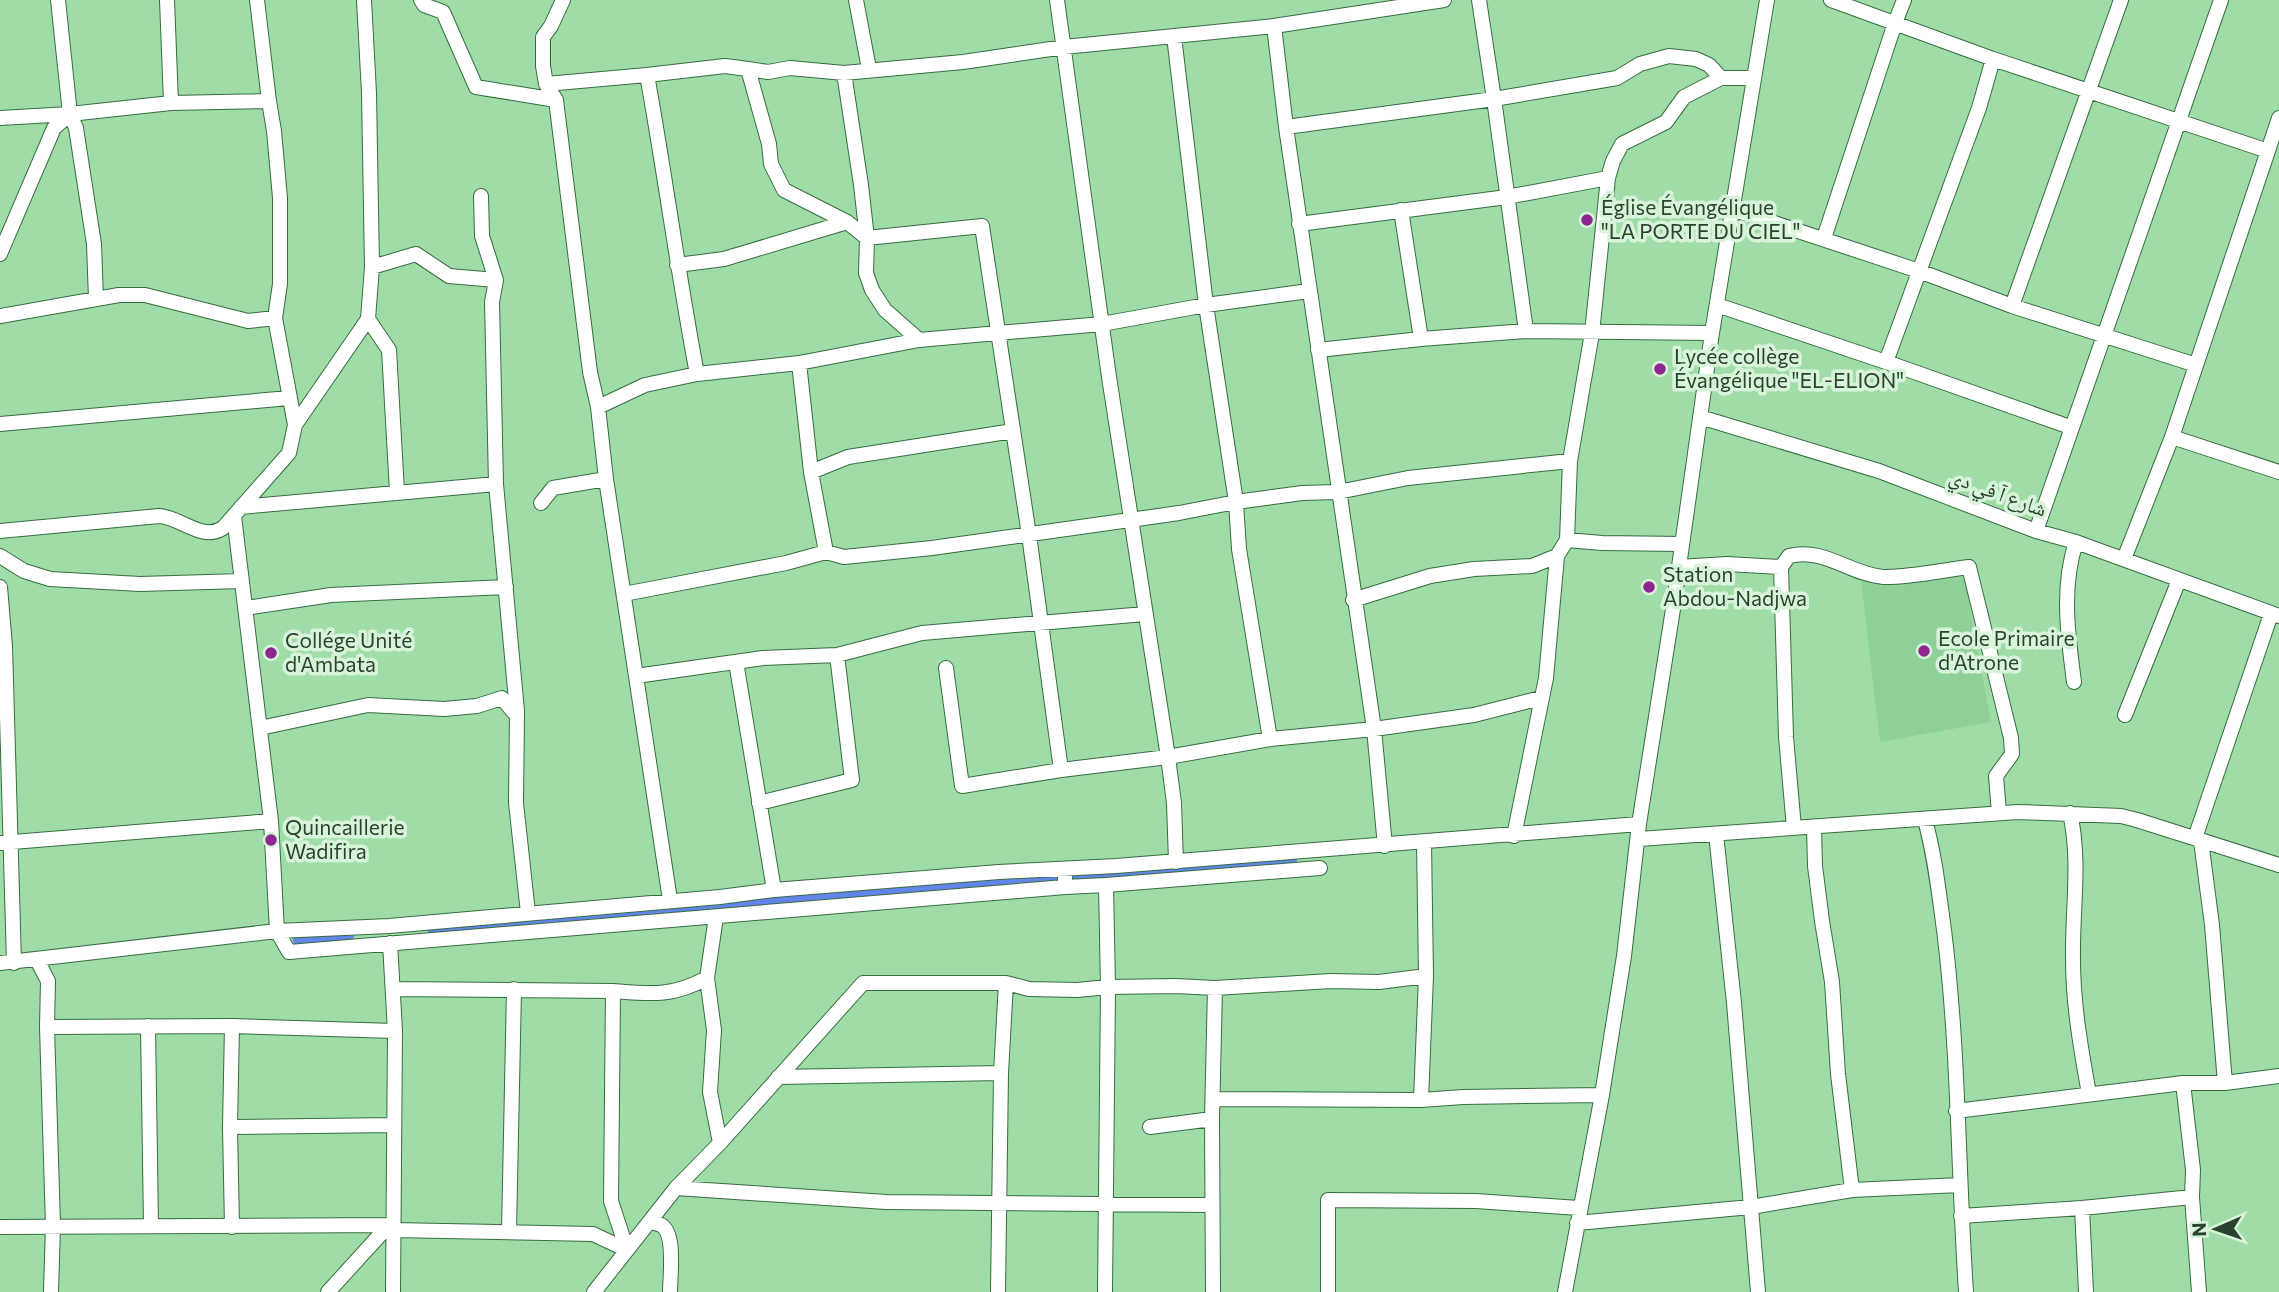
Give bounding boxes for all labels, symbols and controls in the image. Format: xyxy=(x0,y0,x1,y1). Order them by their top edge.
place label: Église Évangélique "LA PORTE DU CIEL" xyxy=(1601,194,1801,243)
marker: Église Évangélique "LA PORTE DU CIEL" xyxy=(1579,212,1595,228)
place label: Lycée collège Évangélique "EL-ELION" xyxy=(1674,343,1904,392)
marker: Lycée collège Évangélique "EL-ELION" xyxy=(1652,361,1668,377)
street label: شارع آ في دي xyxy=(1945,462,2051,526)
place label: Station Abdou-Nadjwa xyxy=(1663,561,1807,610)
marker: Station Abdou-Nadjwa xyxy=(1641,579,1657,595)
place label: Ecole Primaire d'Atrone xyxy=(1938,625,2075,674)
place label: Collége Unité d'Ambata xyxy=(285,627,412,676)
marker: Ecole Primaire d'Atrone xyxy=(1916,643,1932,659)
marker: Collége Unité d'Ambata xyxy=(263,645,279,661)
place label: Quincaillerie Wadifira xyxy=(285,814,405,863)
marker: Quincaillerie Wadifira xyxy=(263,832,279,848)
north arrow xyxy=(2181,1194,2251,1264)
text: N xyxy=(2187,1222,2210,1237)

